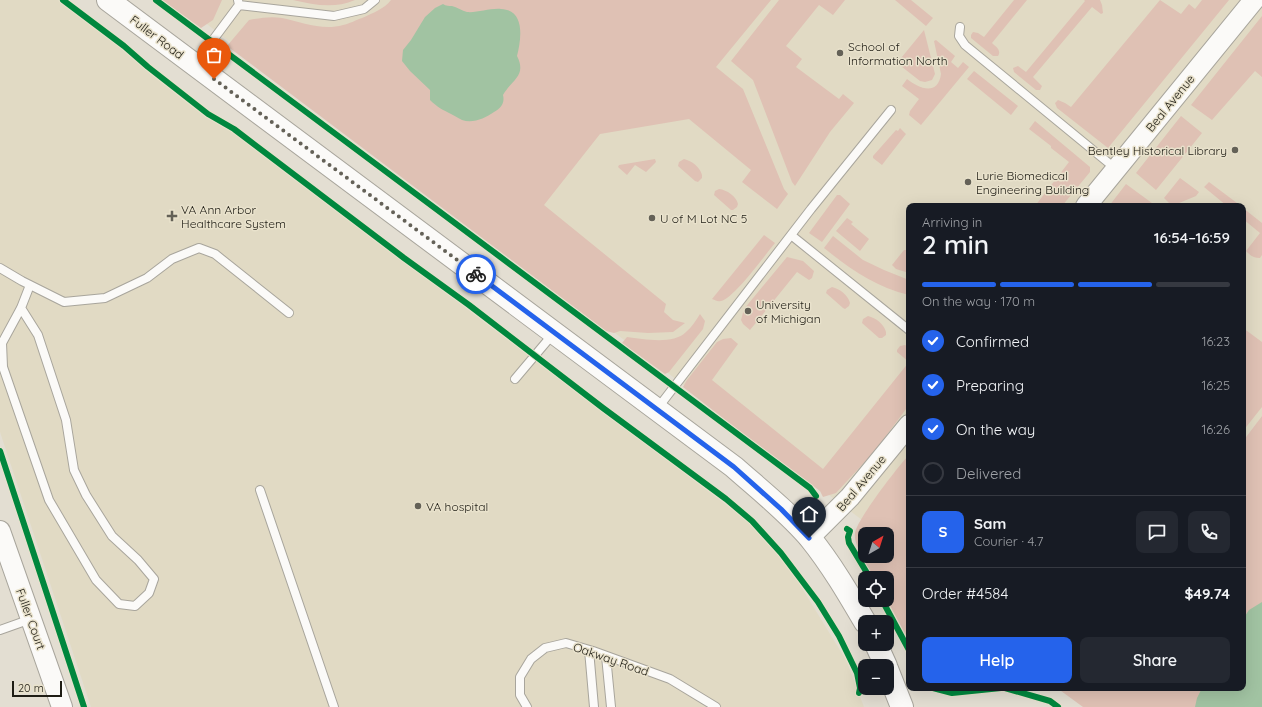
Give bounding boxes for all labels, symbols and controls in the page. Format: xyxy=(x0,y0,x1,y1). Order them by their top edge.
street label: Fuller Road xyxy=(127,12,187,62)
pin xyxy=(197,38,231,79)
place label: School of Information North xyxy=(848,39,947,68)
icon: bag xyxy=(203,44,225,66)
marker: School of Information North xyxy=(835,48,845,58)
street label: Beal Avenue xyxy=(1142,71,1198,135)
place label: Bentley Historical Library xyxy=(1088,143,1227,158)
marker: Bentley Historical Library xyxy=(1230,145,1240,155)
place label: Lurie Biomedical Engineering Building xyxy=(976,168,1089,197)
marker: Lurie Biomedical Engineering Building xyxy=(963,177,973,187)
place label: VA Ann Arbor Healthcare System xyxy=(181,202,286,231)
marker: VA Ann Arbor Healthcare System xyxy=(166,210,178,222)
place label: U of M Lot NC 5 xyxy=(660,211,747,226)
marker: U of M Lot NC 5 xyxy=(647,213,657,223)
text: Arriving in xyxy=(922,214,982,230)
text: 2 min xyxy=(922,228,989,261)
text: 16:54–16:59 xyxy=(1154,228,1230,247)
courier xyxy=(456,254,496,294)
icon: bike xyxy=(465,263,487,285)
text: On the way · 170 m xyxy=(922,293,1035,309)
place label: University of Michigan xyxy=(756,297,821,326)
marker: University of Michigan xyxy=(743,306,753,316)
icon: check xyxy=(922,330,944,352)
text: Confirmed xyxy=(956,332,1029,351)
text: 16:23 xyxy=(1202,333,1230,349)
icon: check xyxy=(922,374,944,396)
text: Preparing xyxy=(956,376,1024,395)
text: 16:25 xyxy=(1201,377,1230,393)
icon: check xyxy=(922,418,944,440)
text: On the way xyxy=(956,420,1035,439)
text: 16:26 xyxy=(1202,421,1230,437)
street label: Beal Avenue xyxy=(833,452,889,514)
text: Delivered xyxy=(956,464,1021,483)
pin xyxy=(792,497,826,538)
place label: VA hospital xyxy=(426,499,488,514)
marker: VA hospital xyxy=(413,501,423,511)
icon: home xyxy=(798,503,820,525)
button: chat xyxy=(1136,511,1178,553)
button: phone xyxy=(1188,511,1230,553)
text: Sam xyxy=(974,514,1006,533)
text: S xyxy=(939,522,947,541)
north arrow xyxy=(858,527,894,563)
map controls xyxy=(858,527,894,695)
text: Courier · 4.7 xyxy=(974,533,1043,549)
button: locate xyxy=(858,571,894,607)
text: Order #4584 xyxy=(922,584,1008,603)
text: $49.74 xyxy=(1184,584,1230,603)
street label: Fuller Court xyxy=(13,586,49,652)
button: + xyxy=(858,615,894,651)
button: Help xyxy=(922,637,1072,683)
button: Share xyxy=(1080,637,1230,683)
street label: Oakway Road xyxy=(571,639,651,679)
button: − xyxy=(858,659,894,695)
scale bar xyxy=(12,679,62,698)
text: 20 m xyxy=(18,681,44,695)

